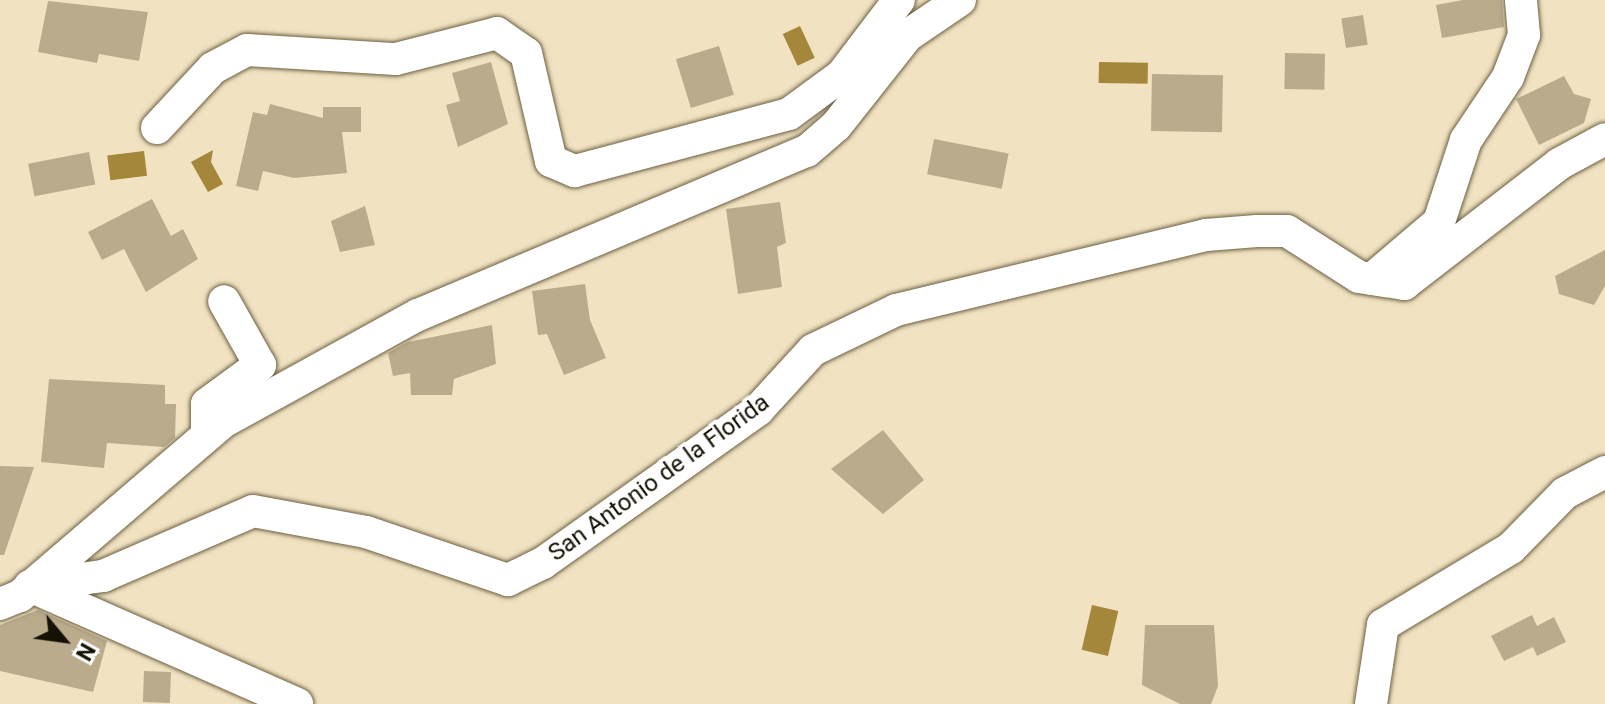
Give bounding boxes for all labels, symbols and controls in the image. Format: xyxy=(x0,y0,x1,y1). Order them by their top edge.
street label: San Antonio de la Florida xyxy=(543,388,775,568)
north arrow xyxy=(24,600,104,680)
text: N xyxy=(71,639,100,665)

